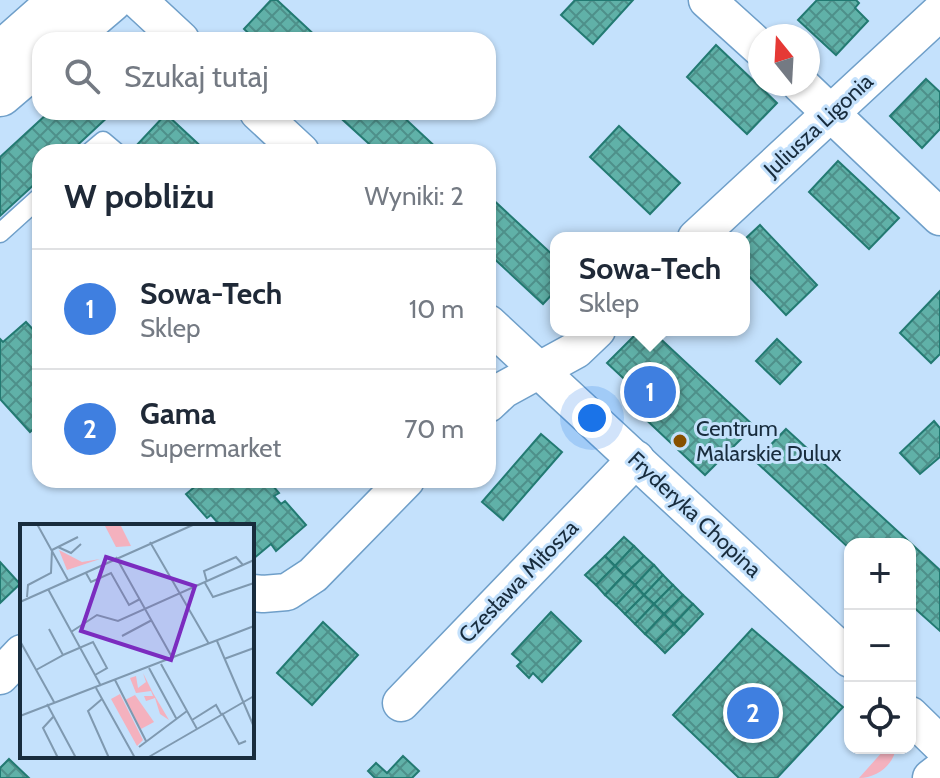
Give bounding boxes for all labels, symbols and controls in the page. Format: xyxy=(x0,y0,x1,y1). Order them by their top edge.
north arrow xyxy=(748,24,820,96)
search box xyxy=(32,32,496,120)
icon: search xyxy=(60,54,104,98)
text: Szukaj tutaj xyxy=(124,58,269,95)
street label: Juliusza Ligonia xyxy=(757,68,879,184)
text: W pobliżu xyxy=(64,175,215,217)
text: Wyniki: 2 xyxy=(364,180,464,212)
popup xyxy=(550,232,750,336)
text: Sowa-Tech xyxy=(579,250,721,287)
text: Sowa-Tech xyxy=(140,275,282,312)
text: Sklep xyxy=(579,287,639,319)
text: 1 xyxy=(85,293,95,325)
text: 10 m xyxy=(409,293,464,325)
text: Sklep xyxy=(140,312,200,344)
pin: 1 xyxy=(624,362,676,422)
text: Gama xyxy=(140,395,216,432)
your location xyxy=(572,398,612,438)
text: 2 xyxy=(83,413,97,445)
text: 70 m xyxy=(404,413,464,445)
place label: Centrum Malarskie Dulux xyxy=(696,415,842,467)
text: Supermarket xyxy=(140,432,281,464)
marker: Centrum Malarskie Dulux xyxy=(671,432,689,450)
street label: Fryderyka Chopina xyxy=(622,446,767,583)
street label: Czesława Miłosza xyxy=(453,514,584,648)
inset map xyxy=(20,524,254,758)
map controls xyxy=(844,538,916,754)
button: + xyxy=(844,538,916,610)
button: − xyxy=(844,610,916,682)
button: locate xyxy=(844,682,916,754)
pin: 2 xyxy=(727,683,779,743)

